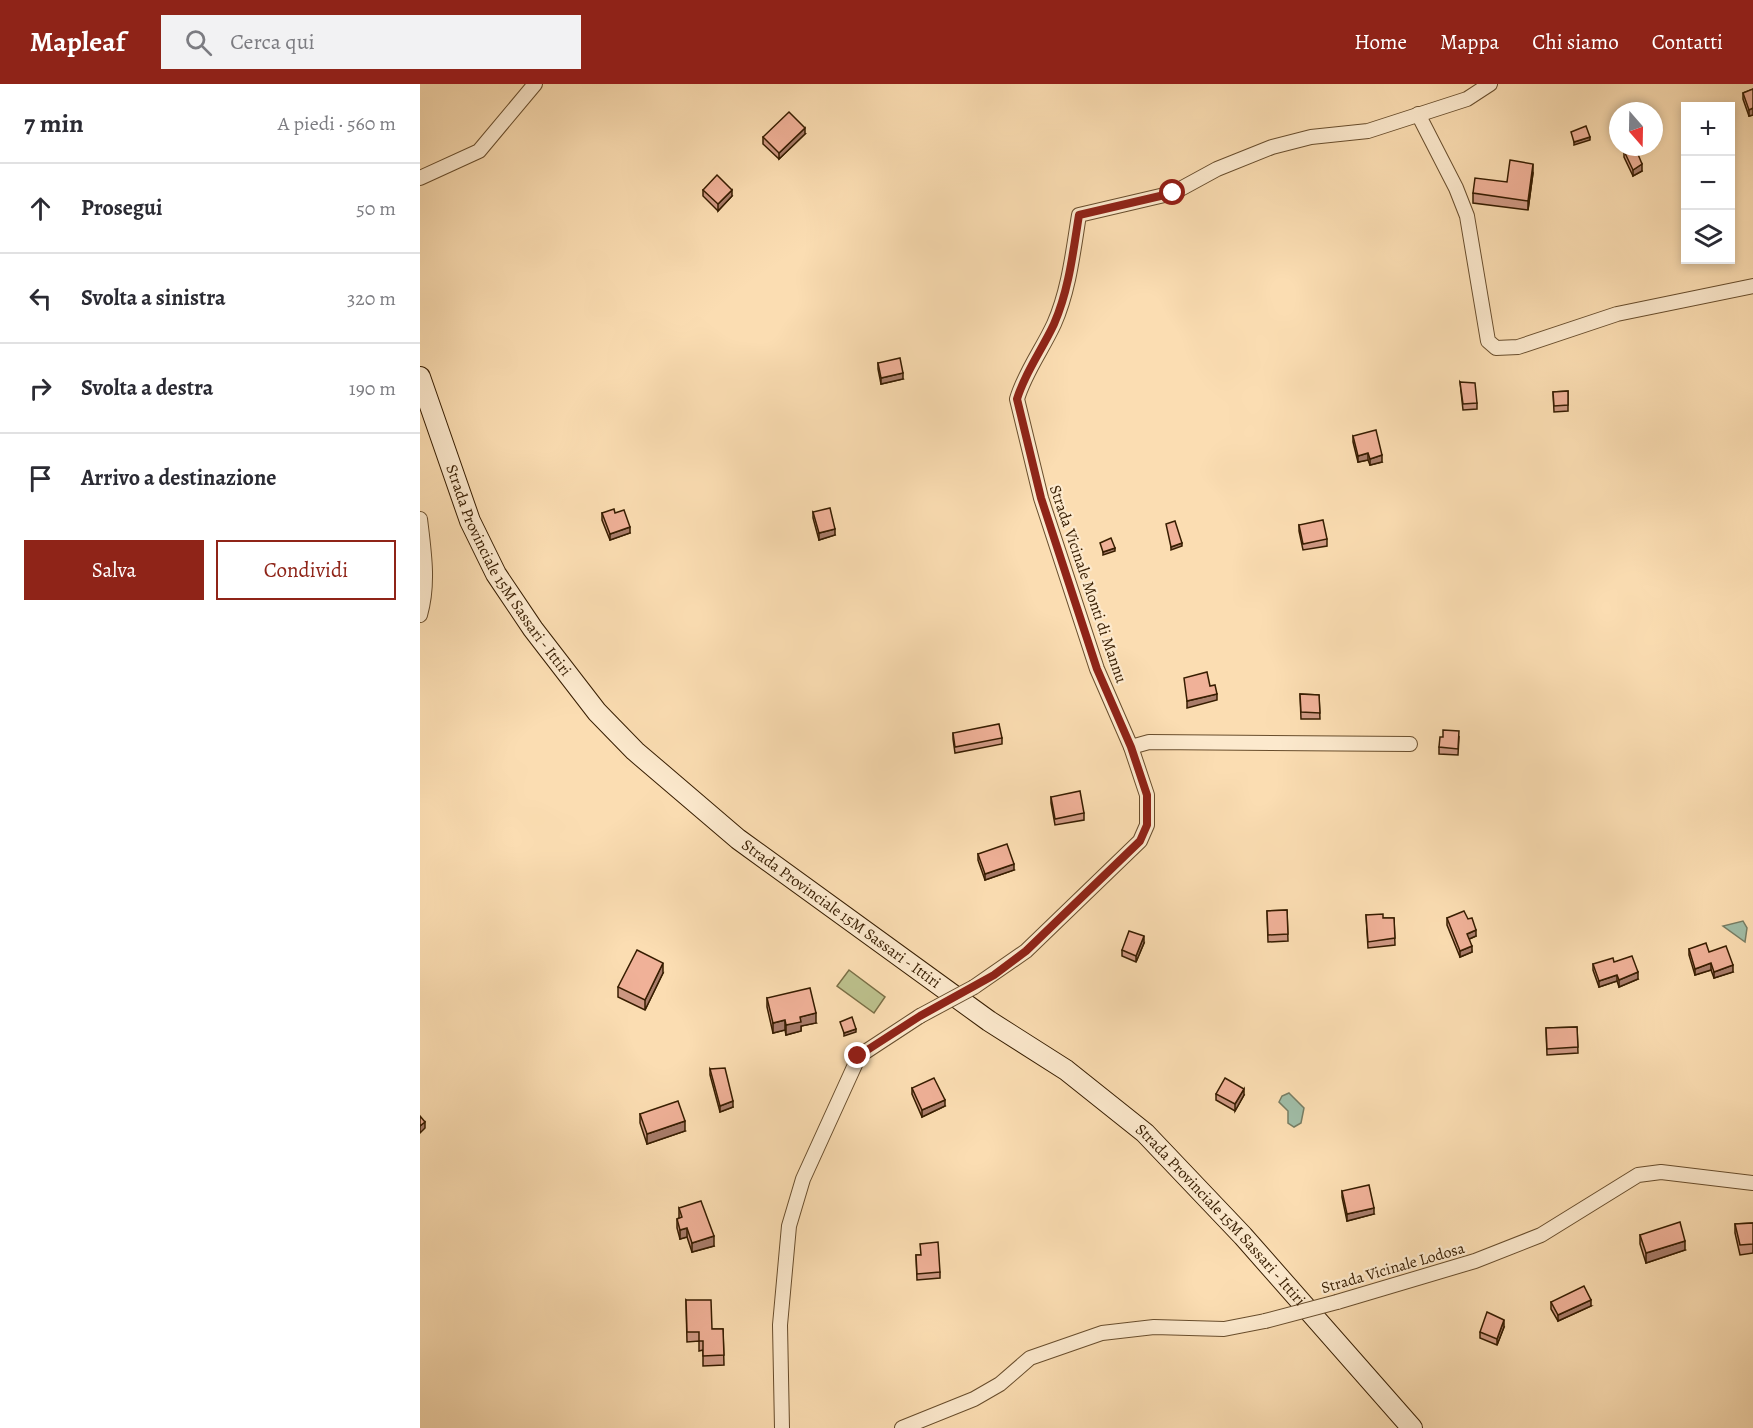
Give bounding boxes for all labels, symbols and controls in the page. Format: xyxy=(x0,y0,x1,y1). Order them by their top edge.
search box xyxy=(161,15,581,69)
text: Mapleaf xyxy=(30,23,125,61)
icon: search xyxy=(182,26,215,59)
text: Cerca qui xyxy=(230,27,315,57)
text: Home xyxy=(1354,28,1407,56)
text: Mappa xyxy=(1440,28,1499,56)
text: Chi siamo xyxy=(1532,28,1619,56)
text: Contatti xyxy=(1652,28,1723,56)
north arrow xyxy=(1609,102,1663,156)
map controls xyxy=(1681,102,1735,264)
button: + xyxy=(1681,102,1735,156)
text: 7 min xyxy=(24,106,84,141)
text: A piedi · 560 m xyxy=(278,110,396,137)
button: − xyxy=(1681,156,1735,210)
route start xyxy=(1159,179,1185,205)
icon: ahead xyxy=(24,192,57,225)
text: Prosegui xyxy=(81,193,162,223)
text: 50 m xyxy=(356,195,396,222)
button: layers xyxy=(1681,210,1735,264)
icon: left xyxy=(24,282,57,315)
text: Svolta a sinistra xyxy=(81,283,226,313)
text: 320 m xyxy=(347,285,396,312)
icon: right xyxy=(24,372,57,405)
text: Svolta a destra xyxy=(81,373,213,403)
text: 190 m xyxy=(349,375,396,402)
icon: arrive xyxy=(24,462,57,495)
street label: Strada Provinciale 15M Sassari - Ittiri xyxy=(440,462,576,681)
text: Arrivo a destinazione xyxy=(81,463,276,493)
street label: Strada Vicinale Monti di Mannu xyxy=(1044,482,1132,686)
button: Salva xyxy=(24,540,204,600)
button: Condividi xyxy=(216,540,396,600)
street label: Strada Provinciale 15M Sassari - Ittiri xyxy=(737,834,945,994)
route end xyxy=(844,1042,870,1068)
street label: Strada Provinciale 15M Sassari - Ittiri xyxy=(1131,1118,1310,1311)
street label: Strada Vicinale Lodosa xyxy=(1319,1237,1468,1299)

